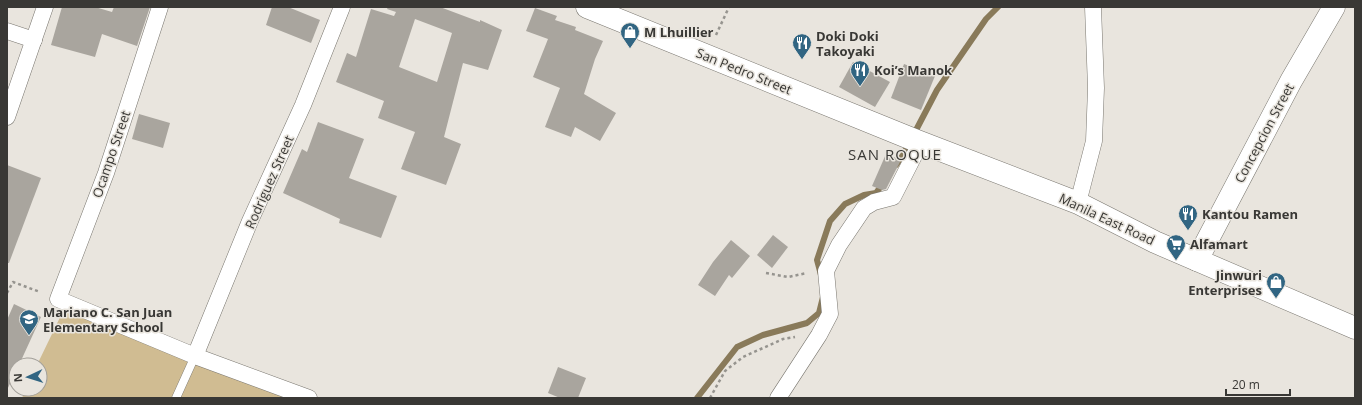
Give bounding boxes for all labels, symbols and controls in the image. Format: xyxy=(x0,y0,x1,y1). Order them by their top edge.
shop icon: M Lhuillier xyxy=(619,21,641,49)
place label: M Lhuillier xyxy=(644,23,714,41)
place label: Doki Doki Takoyaki xyxy=(816,27,879,60)
restaurant icon: Doki Doki Takoyaki xyxy=(791,32,813,60)
street label: San Pedro Street xyxy=(694,44,795,99)
restaurant icon: Koi’s Manok xyxy=(849,59,871,87)
place label: Koi’s Manok xyxy=(874,61,953,79)
street label: Concepcion Street xyxy=(1230,80,1298,186)
street label: Ocampo Street xyxy=(88,108,134,200)
street label: Rodriguez Street xyxy=(240,132,298,232)
district label: SAN ROQUE xyxy=(848,144,942,164)
street label: Manila East Road xyxy=(1056,189,1158,249)
restaurant icon: Kantou Ramen xyxy=(1177,203,1199,231)
place label: Kantou Ramen xyxy=(1202,205,1298,223)
supermarket icon: Alfamart xyxy=(1165,233,1187,261)
place label: Alfamart xyxy=(1190,235,1248,253)
place label: Jinwuri Enterprises xyxy=(1188,266,1262,299)
shop icon: Jinwuri Enterprises xyxy=(1265,271,1287,299)
place label: Mariano C. San Juan Elementary School xyxy=(43,303,172,336)
school or university icon: Mariano C. San Juan Elementary School xyxy=(18,308,40,336)
north arrow xyxy=(8,357,48,397)
scale bar xyxy=(1226,371,1290,397)
text: N xyxy=(10,373,25,383)
text: 20 m xyxy=(1232,376,1260,393)

